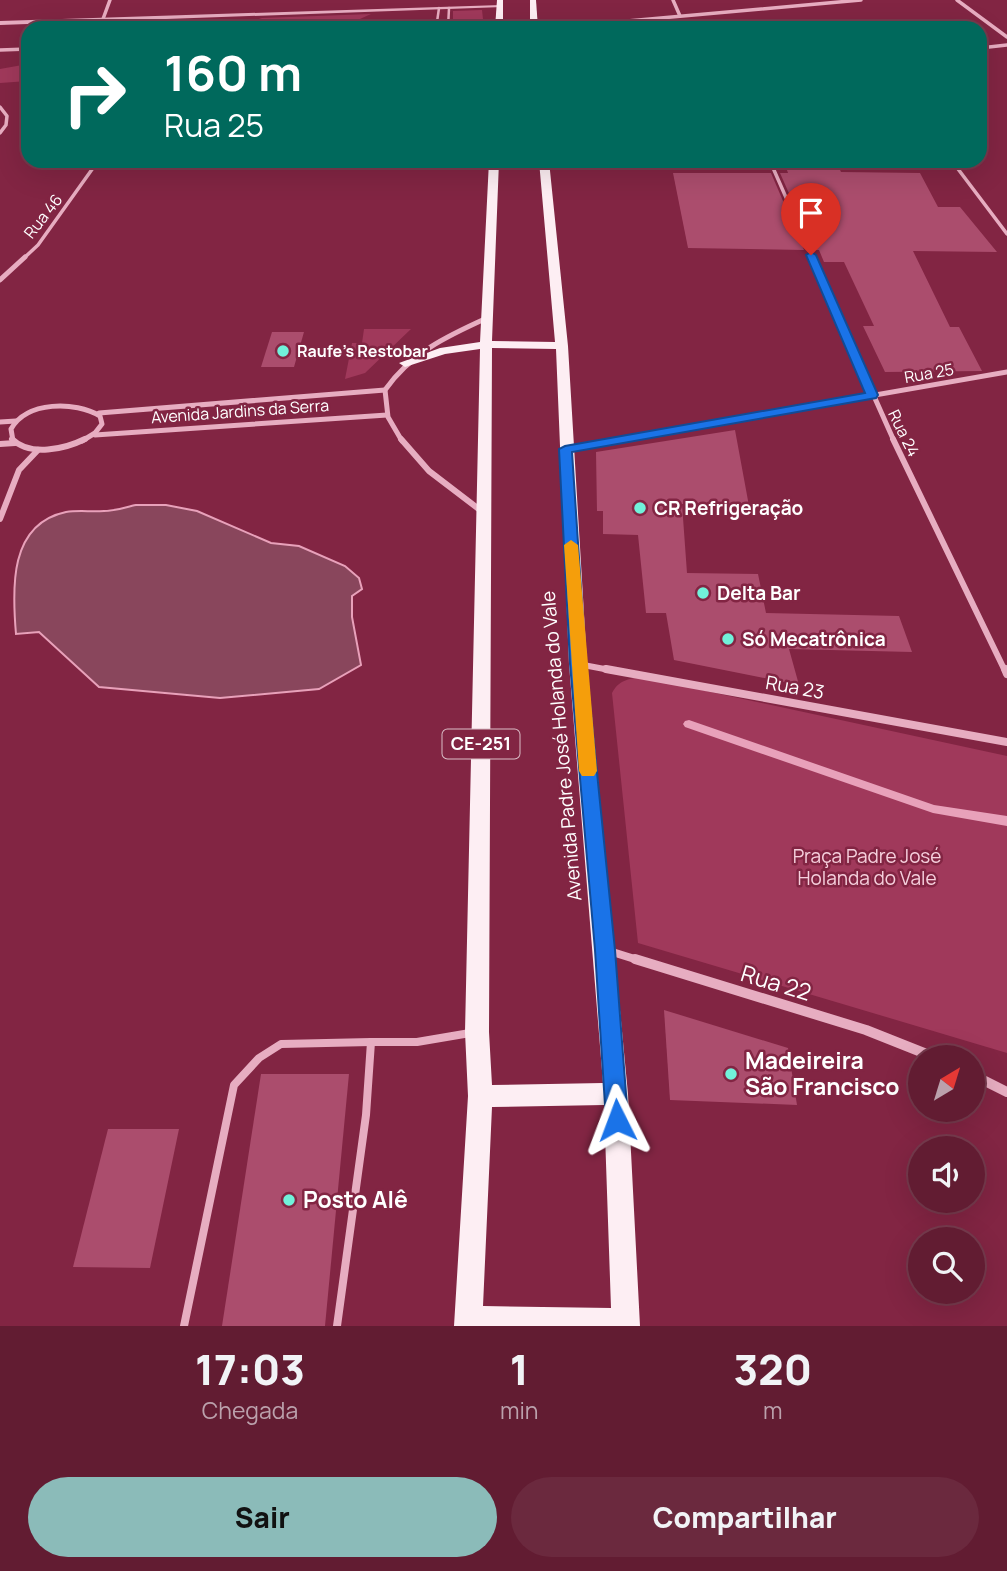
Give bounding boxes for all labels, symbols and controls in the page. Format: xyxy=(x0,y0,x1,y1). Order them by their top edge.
text: 160 m xyxy=(164,39,302,106)
icon: right xyxy=(49,49,140,140)
text: Rua 25 xyxy=(164,103,264,147)
pin xyxy=(781,183,841,255)
street label: Rua 46 xyxy=(19,189,67,243)
icon: arrive xyxy=(792,194,830,232)
place label: Raufe's Restobar xyxy=(297,340,428,362)
marker: Raufe's Restobar xyxy=(275,343,291,359)
street label: Rua 25 xyxy=(902,358,956,388)
street label: Avenida Jardins da Serra xyxy=(150,394,330,428)
street label: Rua 24 xyxy=(883,406,925,460)
place label: CR Refrigeração xyxy=(654,495,803,521)
marker: CR Refrigeração xyxy=(632,500,648,516)
place label: Delta Bar xyxy=(717,580,801,606)
marker: Delta Bar xyxy=(695,585,711,601)
street label: Avenida Padre José Holanda do Vale xyxy=(534,590,588,902)
place label: Só Mecatrônica xyxy=(742,626,886,652)
marker: Só Mecatrônica xyxy=(720,631,736,647)
street label: Rua 23 xyxy=(764,669,826,705)
road number: CE-251 xyxy=(442,730,520,758)
park label: Praça Padre José Holanda do Vale xyxy=(793,843,941,891)
street label: Rua 22 xyxy=(737,956,815,1008)
place label: Madeireira São Francisco xyxy=(745,1044,899,1102)
north arrow xyxy=(908,1045,985,1122)
map controls xyxy=(908,1045,985,1304)
marker: Madeireira São Francisco xyxy=(723,1066,739,1082)
position arrow xyxy=(580,1083,654,1157)
button: sound xyxy=(908,1136,985,1213)
place label: Posto Alê xyxy=(303,1183,408,1215)
marker: Posto Alê xyxy=(281,1192,297,1208)
button: search xyxy=(908,1227,985,1304)
text: 17:03 xyxy=(195,1340,305,1398)
text: 1 xyxy=(510,1340,529,1398)
text: 320 xyxy=(734,1340,812,1398)
text: Chegada xyxy=(202,1394,298,1426)
text: min xyxy=(500,1394,539,1426)
text: m xyxy=(763,1394,783,1426)
button: Sair xyxy=(28,1477,497,1557)
button: Compartilhar xyxy=(511,1477,979,1557)

